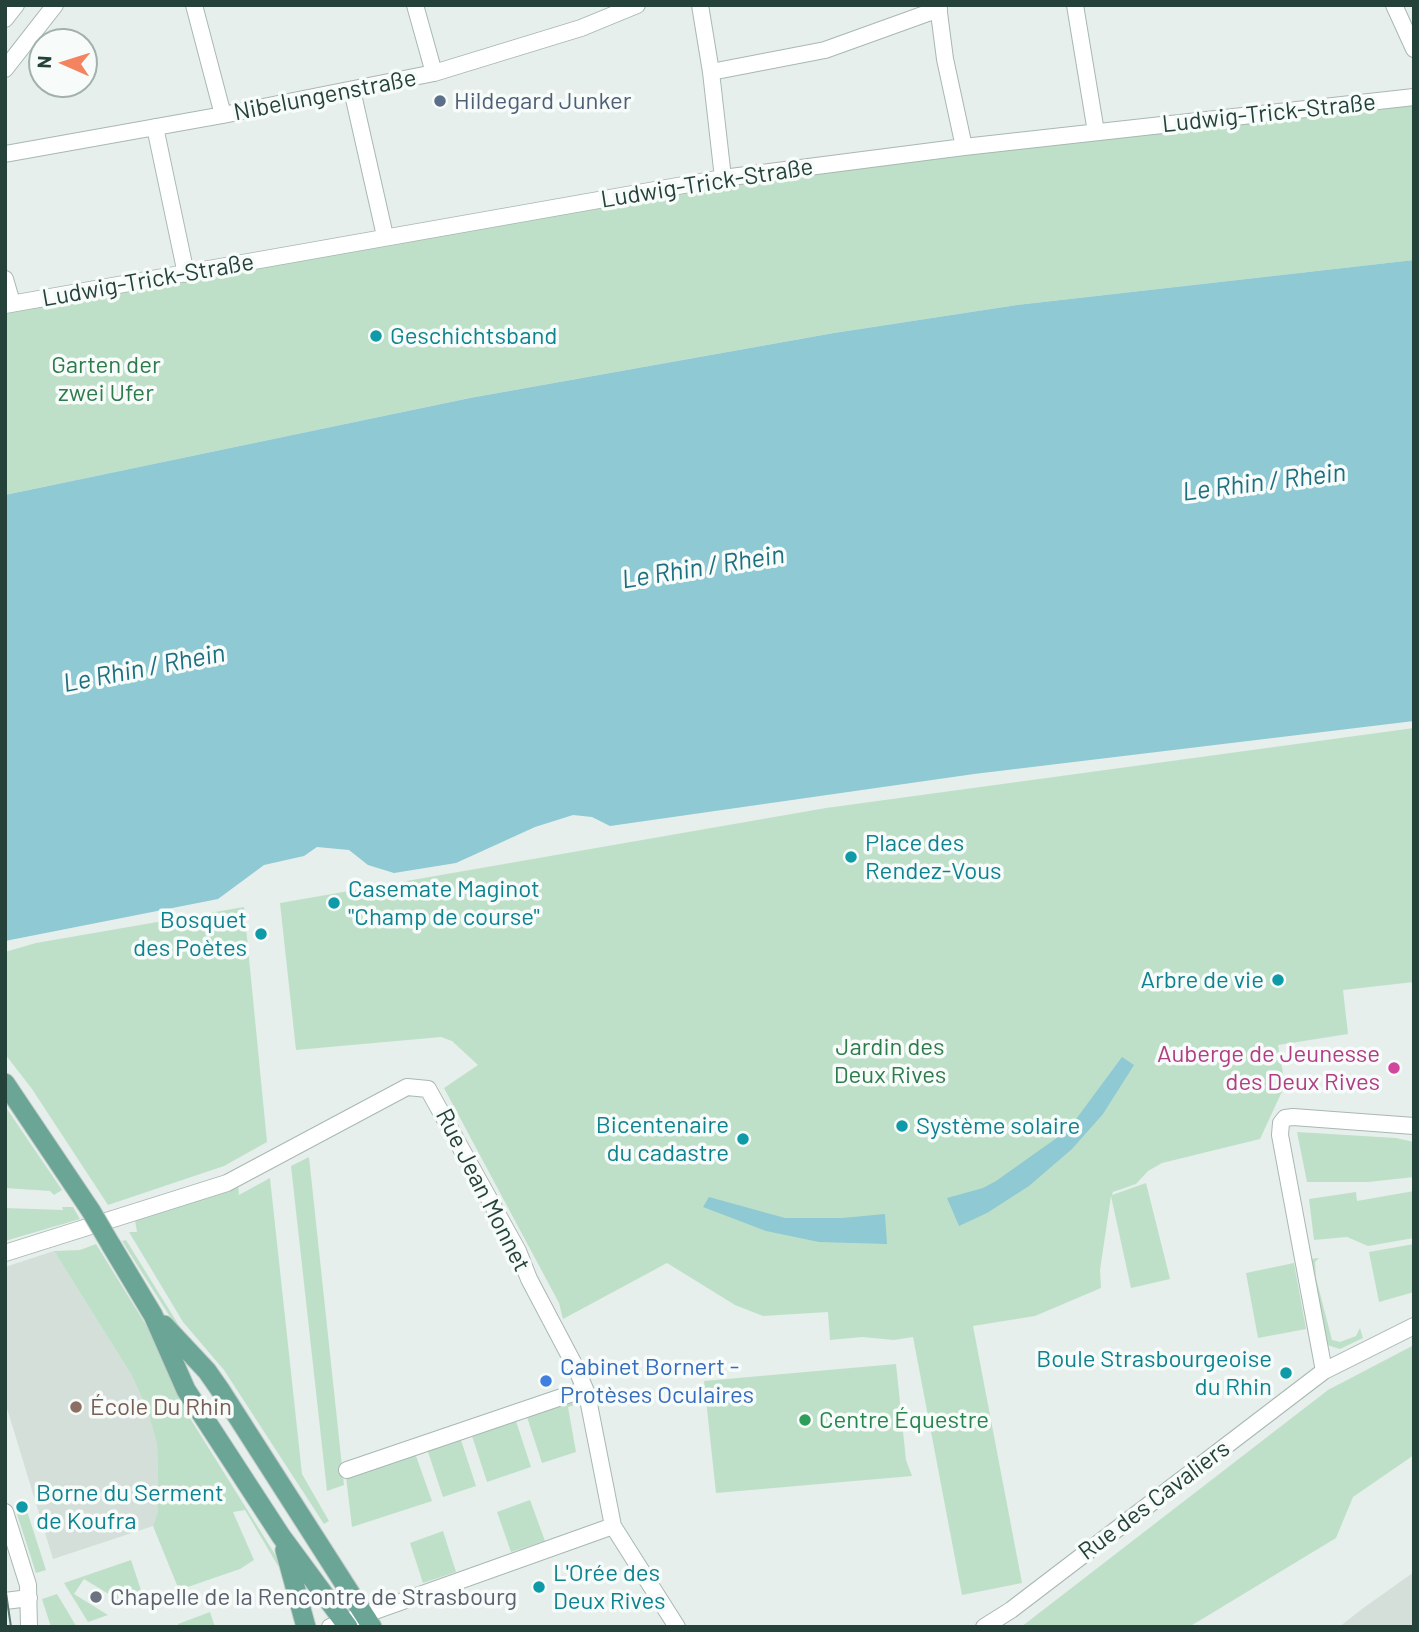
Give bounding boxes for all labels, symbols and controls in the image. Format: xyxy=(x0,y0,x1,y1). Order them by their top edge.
north arrow xyxy=(28,28,98,98)
text: N xyxy=(32,55,55,69)
street label: Nibelungenstraße xyxy=(231,63,419,127)
place label: Hildegard Junker xyxy=(454,87,632,115)
street label: Ludwig-Trick-Straße xyxy=(1161,87,1377,139)
marker: Hildegard Junker xyxy=(432,93,448,109)
street label: Ludwig-Trick-Straße xyxy=(599,152,815,214)
street label: Ludwig-Trick-Straße xyxy=(40,247,256,313)
place label: Geschichtsband xyxy=(390,322,557,350)
marker: Geschichtsband xyxy=(368,328,384,344)
park label: Garten der zwei Ufer xyxy=(51,351,161,407)
water label: Le Rhin / Rhein xyxy=(1180,456,1348,508)
water label: Le Rhin / Rhein xyxy=(619,539,787,595)
water label: Le Rhin / Rhein xyxy=(60,637,228,699)
place label: Place des Rendez-Vous xyxy=(865,829,1002,885)
marker: Place des Rendez-Vous xyxy=(843,849,859,865)
place label: Casemate Maginot "Champ de course" xyxy=(348,875,540,931)
marker: Casemate Maginot "Champ de course" xyxy=(326,895,342,911)
place label: Bosquet des Poètes xyxy=(133,906,247,962)
marker: Bosquet des Poètes xyxy=(253,926,269,942)
place label: Arbre de vie xyxy=(1140,966,1264,994)
marker: Arbre de vie xyxy=(1270,972,1286,988)
park label: Jardin des Deux Rives xyxy=(834,1033,946,1089)
place label: Auberge de Jeunesse des Deux Rives xyxy=(1157,1040,1380,1096)
marker: Auberge de Jeunesse des Deux Rives xyxy=(1386,1060,1402,1076)
street label: Rue Jean Monnet xyxy=(430,1104,536,1276)
place label: Bicentenaire du cadastre xyxy=(596,1111,729,1167)
place label: Système solaire xyxy=(916,1112,1080,1140)
marker: Système solaire xyxy=(894,1118,910,1134)
marker: Bicentenaire du cadastre xyxy=(735,1131,751,1147)
place label: Boule Strasbourgeoise du Rhin xyxy=(1036,1345,1272,1401)
place label: Cabinet Bornert - Protèses Oculaires xyxy=(560,1353,754,1409)
marker: Boule Strasbourgeoise du Rhin xyxy=(1278,1365,1294,1381)
marker: Cabinet Bornert - Protèses Oculaires xyxy=(538,1373,554,1389)
place label: École Du Rhin xyxy=(90,1393,232,1421)
marker: École Du Rhin xyxy=(68,1399,84,1415)
place label: Centre Équestre xyxy=(819,1406,989,1434)
marker: Centre Équestre xyxy=(797,1412,813,1428)
street label: Rue des Cavaliers xyxy=(1073,1434,1235,1566)
place label: Borne du Serment de Koufra xyxy=(36,1479,224,1535)
marker: Borne du Serment de Koufra xyxy=(14,1499,30,1515)
place label: L'Orée des Deux Rives xyxy=(553,1559,666,1615)
marker: L'Orée des Deux Rives xyxy=(531,1579,547,1595)
place label: Chapelle de la Rencontre de Strasbourg xyxy=(110,1583,517,1611)
marker: Chapelle de la Rencontre de Strasbourg xyxy=(88,1589,104,1605)

